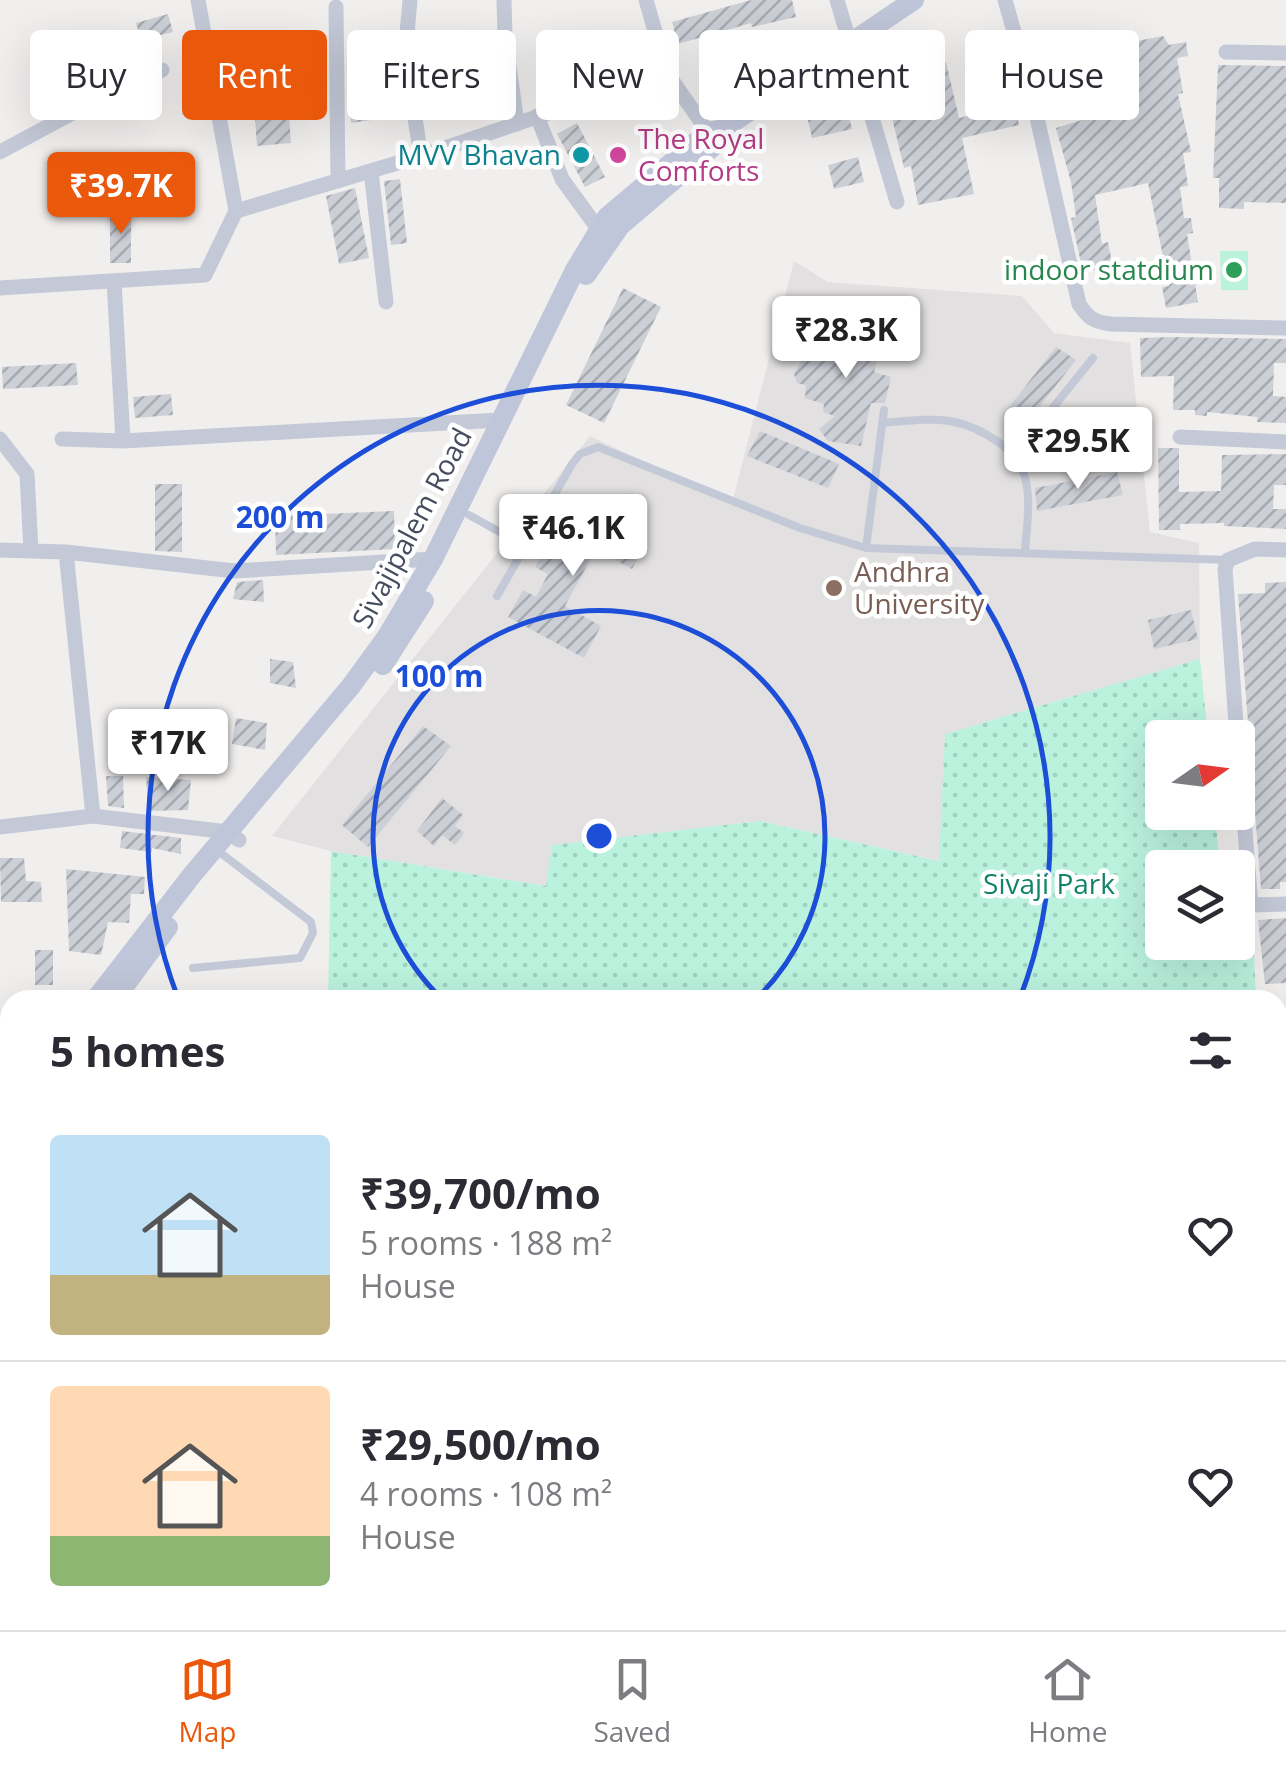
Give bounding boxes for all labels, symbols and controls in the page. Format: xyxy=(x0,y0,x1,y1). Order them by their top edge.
chip: Buy xyxy=(30,30,162,120)
chip: Rent xyxy=(182,30,327,120)
chip: Filters xyxy=(347,30,516,120)
chip: New xyxy=(536,30,679,120)
chip: Apartment xyxy=(699,30,945,120)
chip: House xyxy=(965,30,1139,120)
place label: The Royal Comforts xyxy=(638,119,764,189)
place label: MVV Bhavan xyxy=(398,135,561,173)
marker: MVV Bhavan xyxy=(570,144,592,166)
marker: The Royal Comforts xyxy=(607,144,629,166)
pin: ₹39.7K xyxy=(40,152,202,237)
text: ₹39.7K xyxy=(69,163,173,206)
place label: indoor statdium xyxy=(1004,250,1214,288)
marker: indoor statdium xyxy=(1223,259,1245,281)
pin: ₹28.3K xyxy=(765,296,927,381)
text: ₹28.3K xyxy=(794,307,898,350)
pin: ₹29.5K xyxy=(997,407,1159,492)
text: ₹29.5K xyxy=(1026,418,1130,461)
street label: Sivajipalem Road xyxy=(342,421,480,634)
pin: ₹46.1K xyxy=(492,494,654,579)
text: 200 m xyxy=(236,496,324,537)
text: ₹46.1K xyxy=(521,505,625,548)
place label: Andhra University xyxy=(854,552,985,622)
marker: Andhra University xyxy=(823,577,845,599)
text: 100 m xyxy=(395,655,483,696)
pin: ₹17K xyxy=(109,709,227,794)
text: ₹17K xyxy=(130,720,206,763)
north arrow xyxy=(1145,720,1255,830)
map controls xyxy=(1145,720,1255,960)
centre of rings xyxy=(581,818,617,854)
button: layers xyxy=(1145,850,1255,960)
park label: Sivaji Park xyxy=(983,864,1115,902)
text: 5 homes xyxy=(50,1022,225,1079)
icon: filters xyxy=(1183,1023,1238,1078)
text: ₹39,700/mo xyxy=(360,1164,601,1221)
icon: home xyxy=(130,1175,250,1295)
icon: heart xyxy=(1183,1208,1238,1263)
text: 5 rooms · 188 m² xyxy=(360,1221,612,1264)
text: House xyxy=(360,1264,456,1307)
text: ₹29,500/mo xyxy=(360,1415,601,1472)
icon: home xyxy=(130,1426,250,1546)
icon: heart xyxy=(1183,1459,1238,1514)
text: 4 rooms · 108 m² xyxy=(360,1472,612,1515)
text: House xyxy=(360,1515,456,1558)
tab: Map xyxy=(179,1652,236,1750)
tab: Saved xyxy=(593,1652,671,1750)
tab: Home xyxy=(1028,1652,1107,1750)

